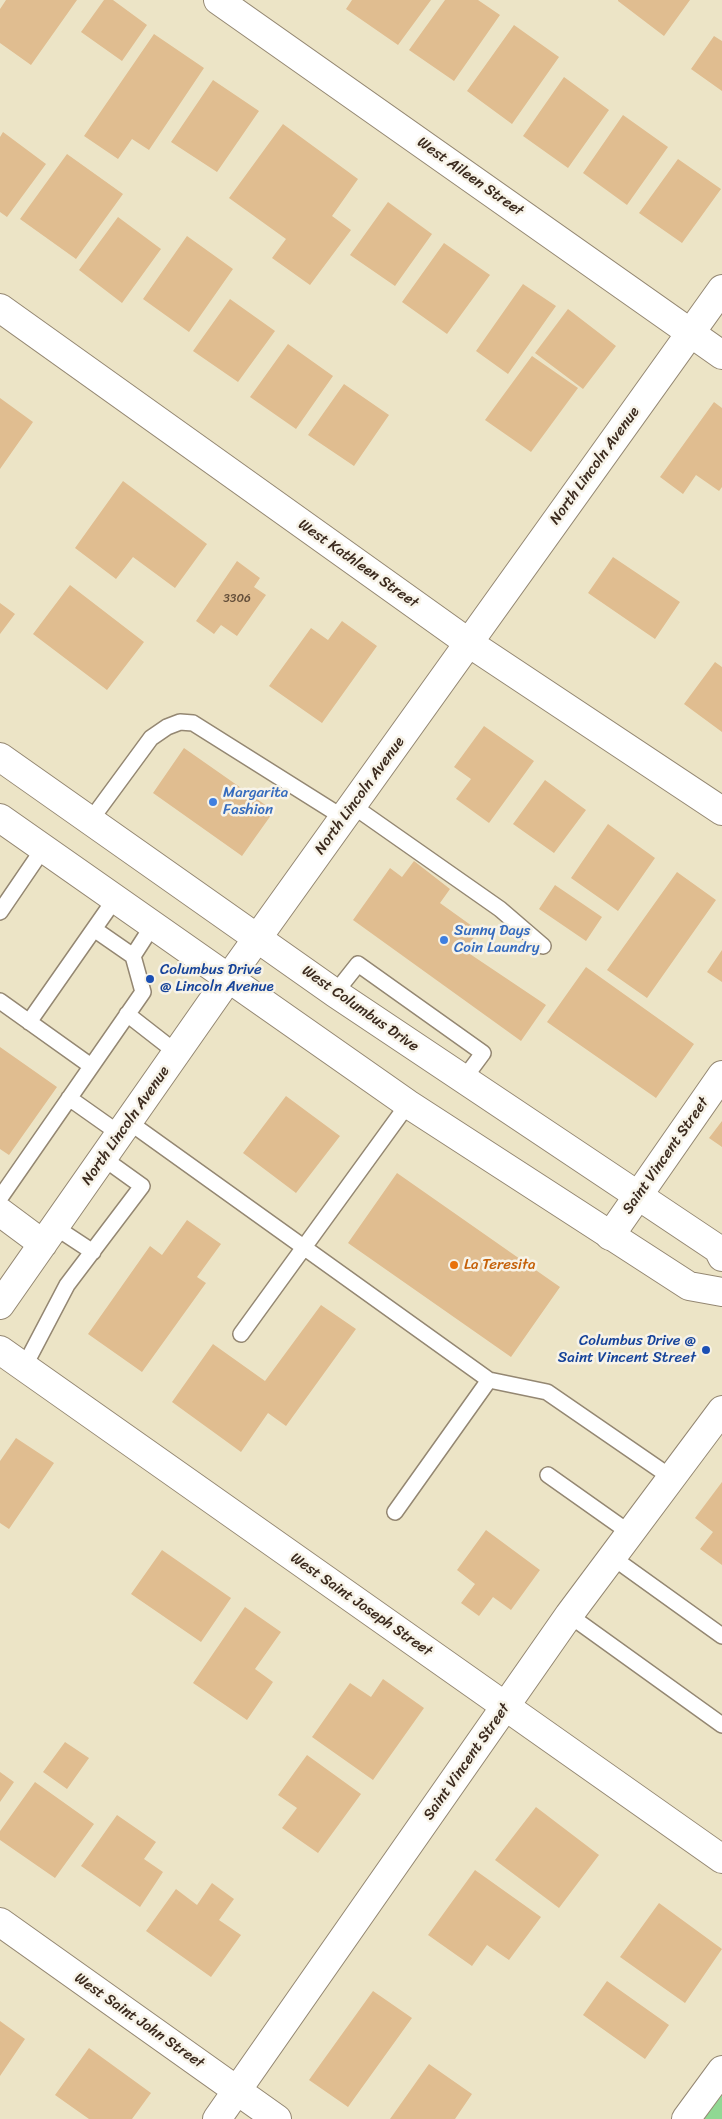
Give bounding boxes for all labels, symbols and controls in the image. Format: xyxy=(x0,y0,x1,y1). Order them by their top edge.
street label: West Aileen Street xyxy=(413,134,527,220)
street label: North Lincoln Avenue xyxy=(546,404,644,528)
street label: West Kathleen Street xyxy=(294,516,422,612)
house number: 3306 xyxy=(223,592,251,606)
street label: North Lincoln Avenue xyxy=(311,734,409,858)
place label: Margarita Fashion xyxy=(223,784,288,819)
marker: Margarita Fashion xyxy=(207,796,219,808)
place label: Sunny Days Coin Laundry xyxy=(454,922,540,957)
marker: Sunny Days Coin Laundry xyxy=(438,934,450,946)
place label: Columbus Drive @ Lincoln Avenue xyxy=(160,961,274,996)
street label: West Columbus Drive xyxy=(298,962,422,1056)
marker: Columbus Drive @ Lincoln Avenue xyxy=(144,973,156,985)
street label: North Lincoln Avenue xyxy=(78,1063,174,1189)
street label: Saint Vincent Street xyxy=(619,1094,713,1218)
place label: La Teresita xyxy=(464,1256,536,1274)
marker: La Teresita xyxy=(448,1259,460,1271)
place label: Columbus Drive @ Saint Vincent Street xyxy=(558,1332,696,1367)
marker: Columbus Drive @ Saint Vincent Street xyxy=(700,1344,712,1356)
street label: West Saint Joseph Street xyxy=(287,1549,435,1661)
street label: Saint Vincent Street xyxy=(420,1700,514,1824)
street label: West Saint John Street xyxy=(71,1969,207,2073)

